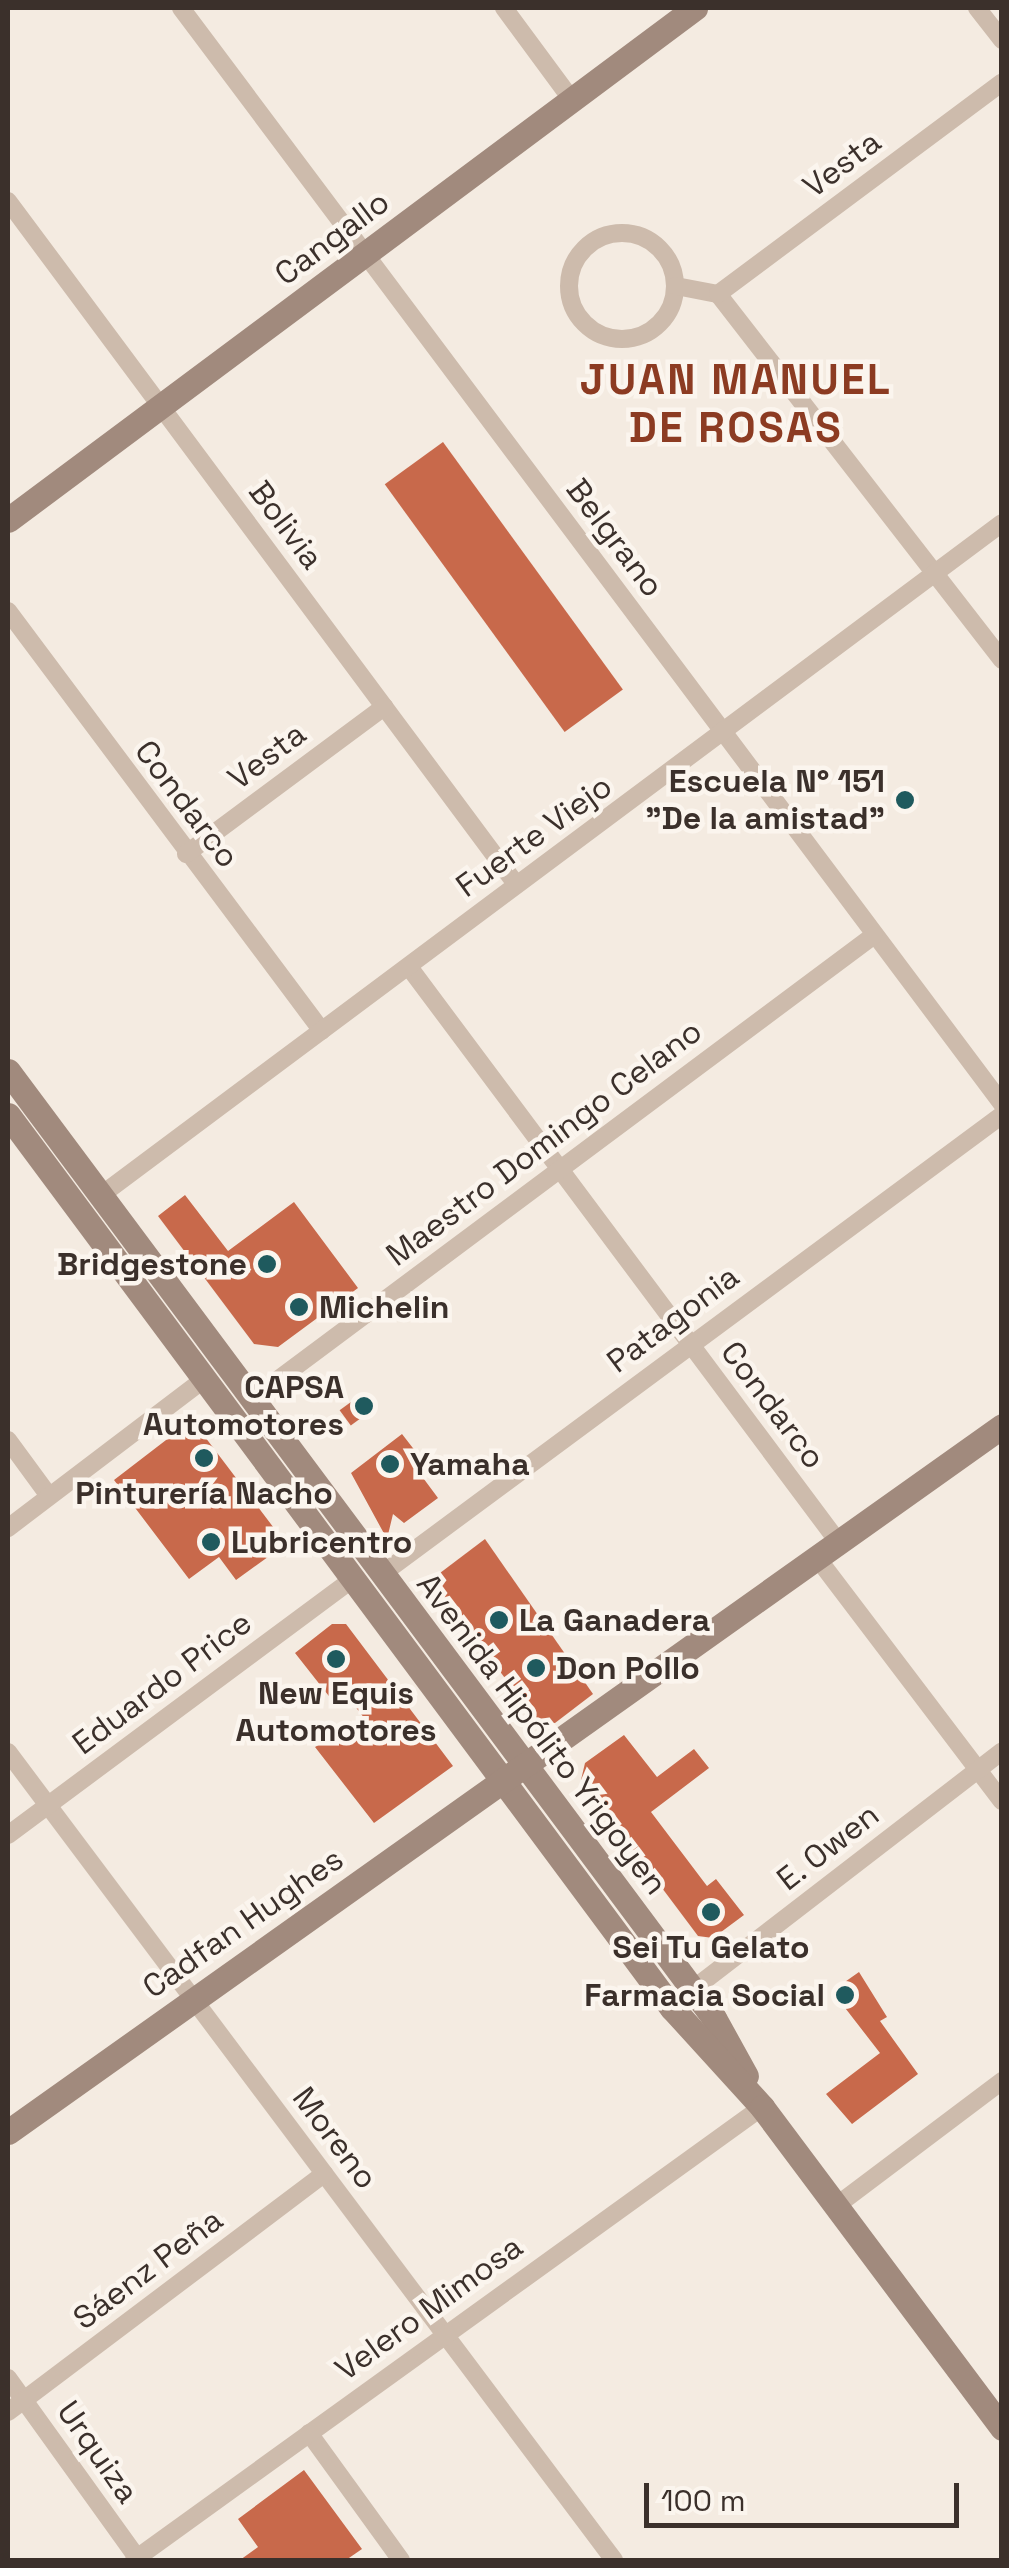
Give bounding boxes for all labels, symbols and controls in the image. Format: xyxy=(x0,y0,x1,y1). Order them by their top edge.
street label: Vesta xyxy=(796,122,888,206)
street label: Cangallo xyxy=(267,183,397,293)
district label: JUAN MANUEL DE ROSAS xyxy=(580,355,892,454)
street label: Belgrano xyxy=(558,471,672,605)
street label: Bolivia xyxy=(241,473,331,577)
street label: Vesta xyxy=(221,714,313,798)
street label: Condarco xyxy=(127,733,247,875)
place label: Escuela N° 151 "De la amistad" xyxy=(645,763,885,838)
street label: Fuerte Viejo xyxy=(449,767,619,905)
marker: Escuela N° 151 "De la amistad" xyxy=(894,789,916,811)
street label: Maestro Domingo Celano xyxy=(379,1012,709,1274)
place label: Bridgestone xyxy=(57,1245,247,1283)
marker: Bridgestone xyxy=(256,1253,278,1275)
street label: Patagonia xyxy=(600,1257,746,1381)
place label: Michelin xyxy=(319,1288,449,1326)
marker: Michelin xyxy=(288,1296,310,1318)
street label: Condarco xyxy=(713,1334,833,1476)
place label: CAPSA Automotores xyxy=(143,1369,344,1444)
marker: CAPSA Automotores xyxy=(353,1395,375,1417)
place label: Yamaha xyxy=(410,1445,530,1483)
marker: Pinturería Nacho xyxy=(193,1447,215,1469)
marker: Yamaha xyxy=(379,1453,401,1475)
place label: Pinturería Nacho xyxy=(75,1474,333,1512)
place label: Lubricentro xyxy=(231,1523,412,1561)
marker: Lubricentro xyxy=(200,1531,222,1553)
street label: Avenida Hipólito Yrigoyen xyxy=(409,1566,675,1902)
place label: La Ganadera xyxy=(519,1601,710,1639)
street label: Eduardo Price xyxy=(65,1603,259,1763)
marker: La Ganadera xyxy=(488,1609,510,1631)
marker: New Equis Automotores xyxy=(325,1648,347,1670)
place label: Don Pollo xyxy=(556,1649,700,1687)
marker: Don Pollo xyxy=(525,1657,547,1679)
place label: New Equis Automotores xyxy=(236,1675,436,1750)
street label: E. Owen xyxy=(769,1795,887,1899)
street label: Cadfan Hughes xyxy=(135,1840,351,2006)
marker: Sei Tu Gelato xyxy=(700,1901,722,1923)
place label: Sei Tu Gelato xyxy=(612,1928,810,1966)
place label: Farmacia Social xyxy=(584,1976,825,2014)
marker: Farmacia Social xyxy=(834,1984,856,2006)
street label: Moreno xyxy=(284,2080,386,2196)
street label: Sáenz Peña xyxy=(66,2200,230,2338)
street label: Velero Mimosa xyxy=(328,2227,530,2389)
street label: Urquiza xyxy=(49,2394,147,2510)
scale bar xyxy=(649,2463,964,2525)
text: 100 m xyxy=(661,2481,746,2520)

